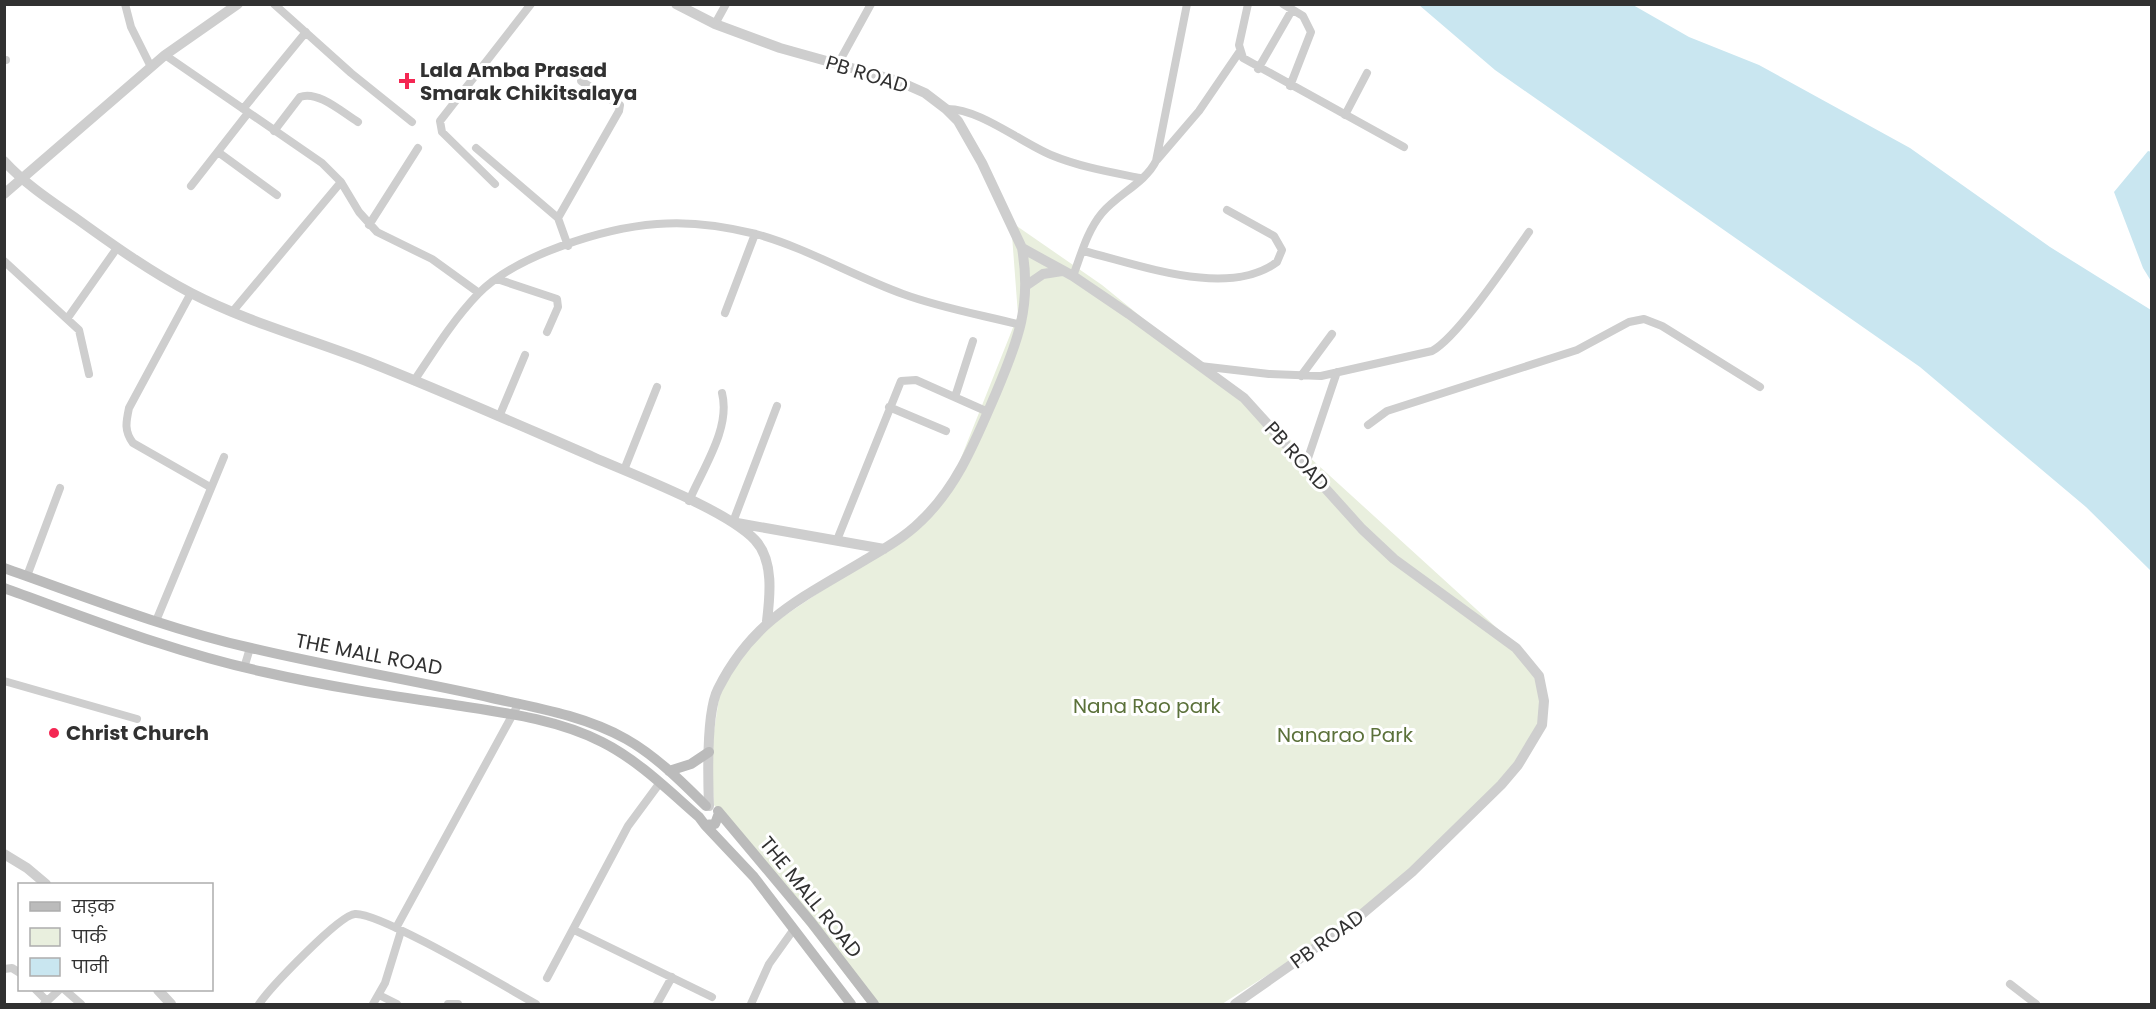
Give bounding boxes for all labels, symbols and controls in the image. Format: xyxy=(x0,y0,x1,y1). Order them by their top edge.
street label: PB ROAD xyxy=(822,48,912,100)
place label: Lala Amba Prasad Smarak Chikitsalaya xyxy=(420,56,637,107)
marker: Lala Amba Prasad Smarak Chikitsalaya xyxy=(398,72,416,90)
street label: PB ROAD xyxy=(1258,415,1336,497)
street label: THE MALL ROAD xyxy=(293,626,445,682)
park label: Nana Rao park xyxy=(1073,692,1222,720)
place label: Christ Church xyxy=(66,719,209,747)
park label: Nanarao Park xyxy=(1277,721,1414,749)
marker: Christ Church xyxy=(47,726,61,740)
street label: THE MALL ROAD xyxy=(753,830,869,964)
legend xyxy=(18,883,213,991)
text: सड़क xyxy=(71,894,116,919)
street label: PB ROAD xyxy=(1285,903,1369,975)
text: पार्क xyxy=(71,924,108,949)
text: पानी xyxy=(71,954,109,979)

